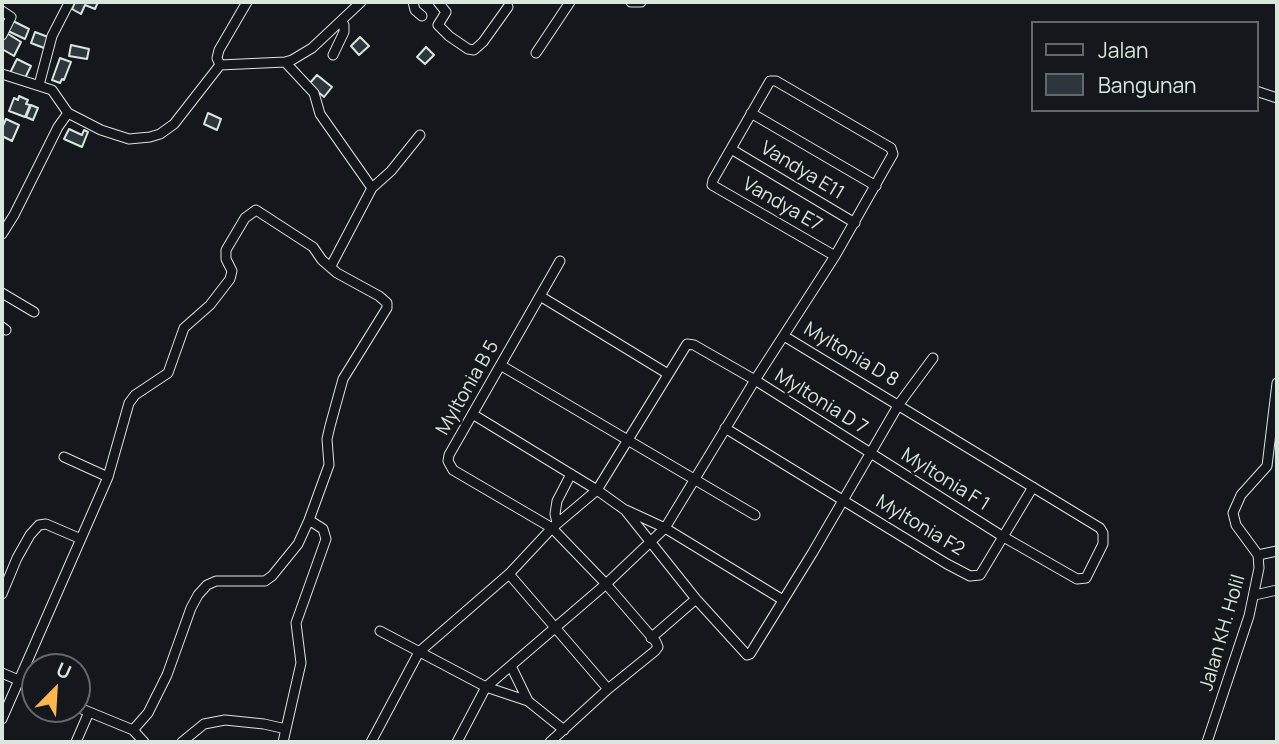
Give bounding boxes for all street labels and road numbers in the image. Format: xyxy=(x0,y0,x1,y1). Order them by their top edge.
street label: Vandya E11 xyxy=(756,137,848,205)
street label: Vandya E7 xyxy=(738,173,826,237)
street label: Myltonia D 8 xyxy=(799,318,903,392)
street label: Myltonia B 5 xyxy=(432,337,504,439)
street label: Myltonia D 7 xyxy=(770,364,872,440)
street label: Myltonia F 1 xyxy=(897,444,993,516)
street label: Myltonia F2 xyxy=(872,491,968,561)
street label: Jalan KH. Holil xyxy=(1196,572,1250,694)

